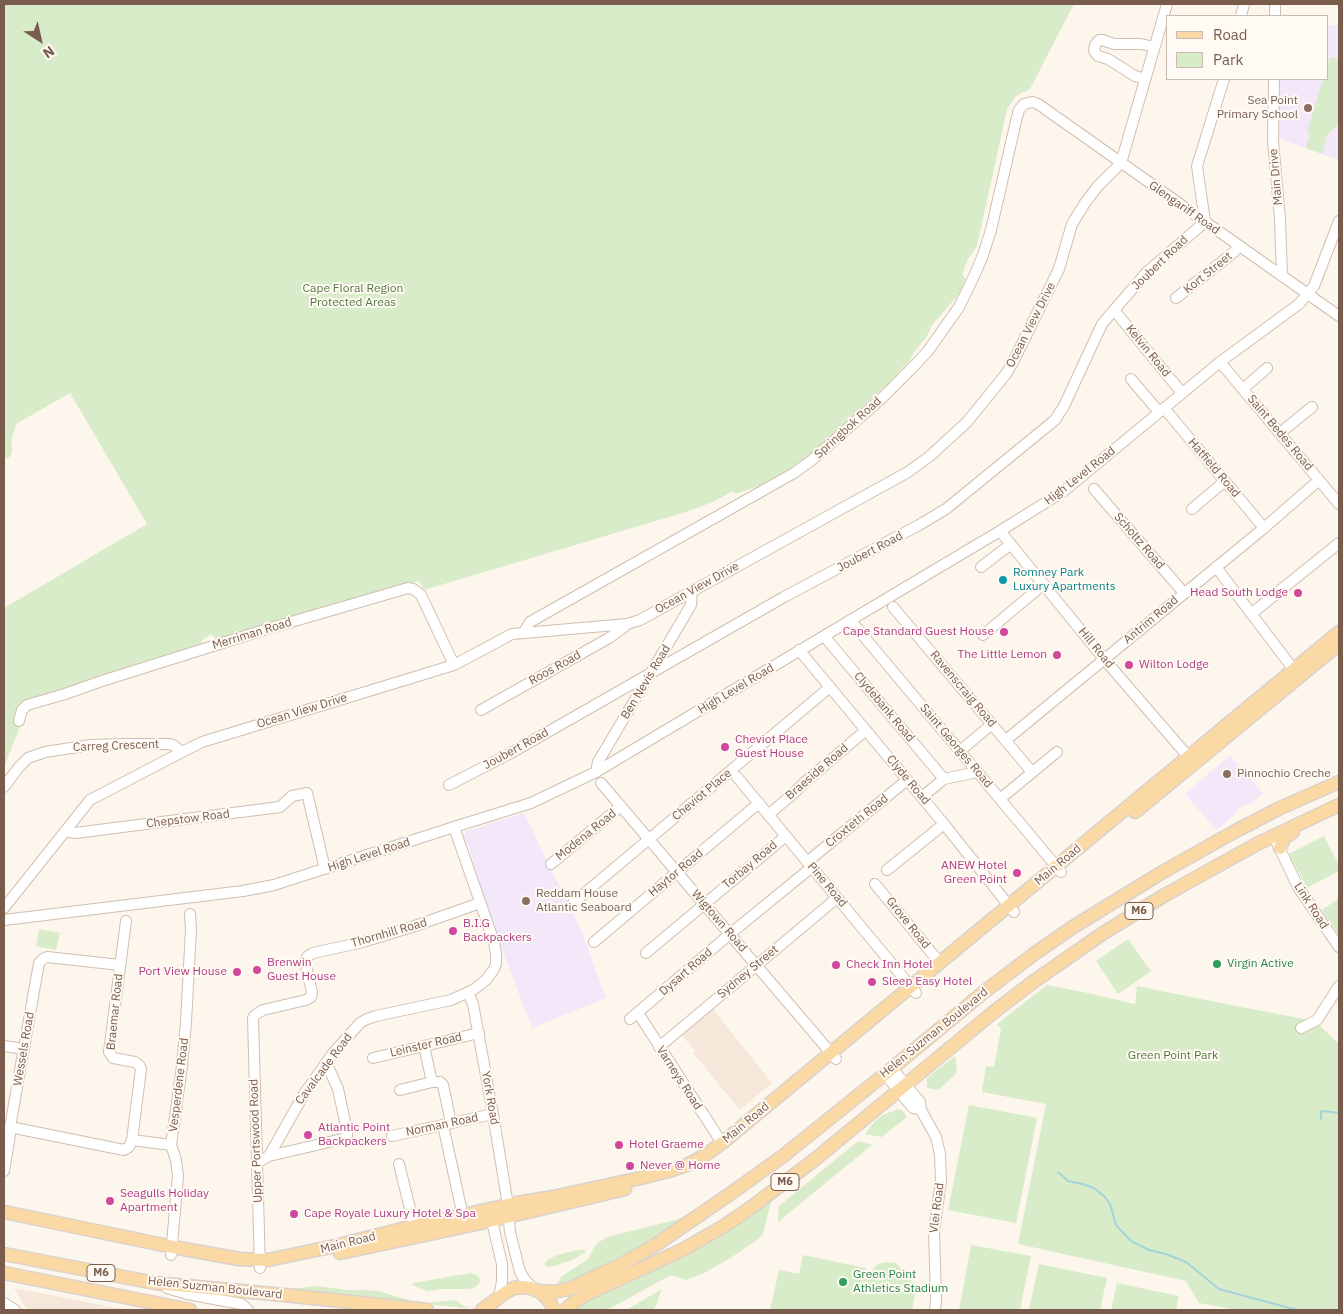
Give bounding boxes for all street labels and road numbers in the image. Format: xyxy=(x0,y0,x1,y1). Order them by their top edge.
street label: Main Drive xyxy=(1266,148,1286,206)
street label: Glengariff Road xyxy=(1146,178,1222,238)
street label: Joubert Road xyxy=(1129,233,1191,293)
street label: Kort Street xyxy=(1181,249,1235,297)
street label: Ocean View Drive xyxy=(1003,280,1059,370)
street label: Kelvin Road xyxy=(1123,322,1173,380)
street label: Saint Bedes Road xyxy=(1244,392,1316,474)
street label: Springbok Road xyxy=(812,394,884,462)
street label: Hatfield Road xyxy=(1185,435,1243,501)
street label: High Level Road xyxy=(1042,444,1118,508)
street label: Scholtz Road xyxy=(1111,510,1167,572)
street label: Joubert Road xyxy=(835,529,905,575)
street label: Ocean View Drive xyxy=(652,559,742,617)
street label: Antrim Road xyxy=(1121,593,1181,647)
street label: Merriman Road xyxy=(211,615,293,653)
street label: Hill Road xyxy=(1075,625,1117,671)
street label: Ben Nevis Road xyxy=(618,642,674,722)
street label: Roos Road xyxy=(526,648,584,688)
street label: Ravenscraig Road xyxy=(927,648,999,730)
street label: High Level Road xyxy=(695,661,777,717)
street label: Clydebank Road xyxy=(851,669,917,745)
street label: Ocean View Drive xyxy=(255,690,349,732)
street label: Saint Georges Road xyxy=(917,701,995,791)
street label: Joubert Road xyxy=(481,725,551,773)
street label: Carreg Crescent xyxy=(73,737,159,755)
street label: Braeside Road xyxy=(783,741,851,803)
street label: Clyde Road xyxy=(883,752,933,808)
street label: Cheviot Place xyxy=(669,766,735,824)
street label: Croxteth Road xyxy=(823,791,891,851)
street label: Modena Road xyxy=(553,806,619,864)
street label: Chepstow Road xyxy=(145,807,231,831)
street label: High Level Road xyxy=(326,835,412,875)
street label: Torbay Road xyxy=(720,838,780,892)
street label: Main Road xyxy=(1032,841,1084,889)
street label: Haytor Road xyxy=(646,846,706,900)
street label: Pine Road xyxy=(804,860,850,910)
street label: Link Road xyxy=(1291,880,1331,932)
street label: Wigtown Road xyxy=(688,887,750,955)
street label: Grove Road xyxy=(883,894,933,952)
road number: M6 xyxy=(1125,902,1153,919)
street label: Thornhill Road xyxy=(349,915,429,951)
street label: Sydney Street xyxy=(715,942,781,1002)
street label: Dysart Road xyxy=(657,945,715,999)
street label: Braemar Road xyxy=(104,973,126,1051)
street label: Helen Suzman Boulevard xyxy=(877,985,991,1081)
street label: Wessels Road xyxy=(10,1011,38,1087)
street label: Cavalcade Road xyxy=(292,1030,356,1108)
street label: Leinster Road xyxy=(389,1030,463,1060)
street label: Vesperdene Road xyxy=(166,1037,192,1133)
street label: Varneys Road xyxy=(653,1043,705,1113)
street label: York Road xyxy=(478,1070,502,1126)
street label: Upper Portswood Road xyxy=(247,1079,265,1203)
street label: Main Road xyxy=(720,1099,772,1147)
street label: Norman Road xyxy=(404,1110,480,1140)
road number: M6 xyxy=(771,1174,799,1190)
street label: Vlei Road xyxy=(927,1182,947,1234)
street label: Main Road xyxy=(319,1229,377,1257)
road number: M6 xyxy=(87,1264,115,1282)
street label: Helen Suzman Boulevard xyxy=(147,1274,283,1302)

